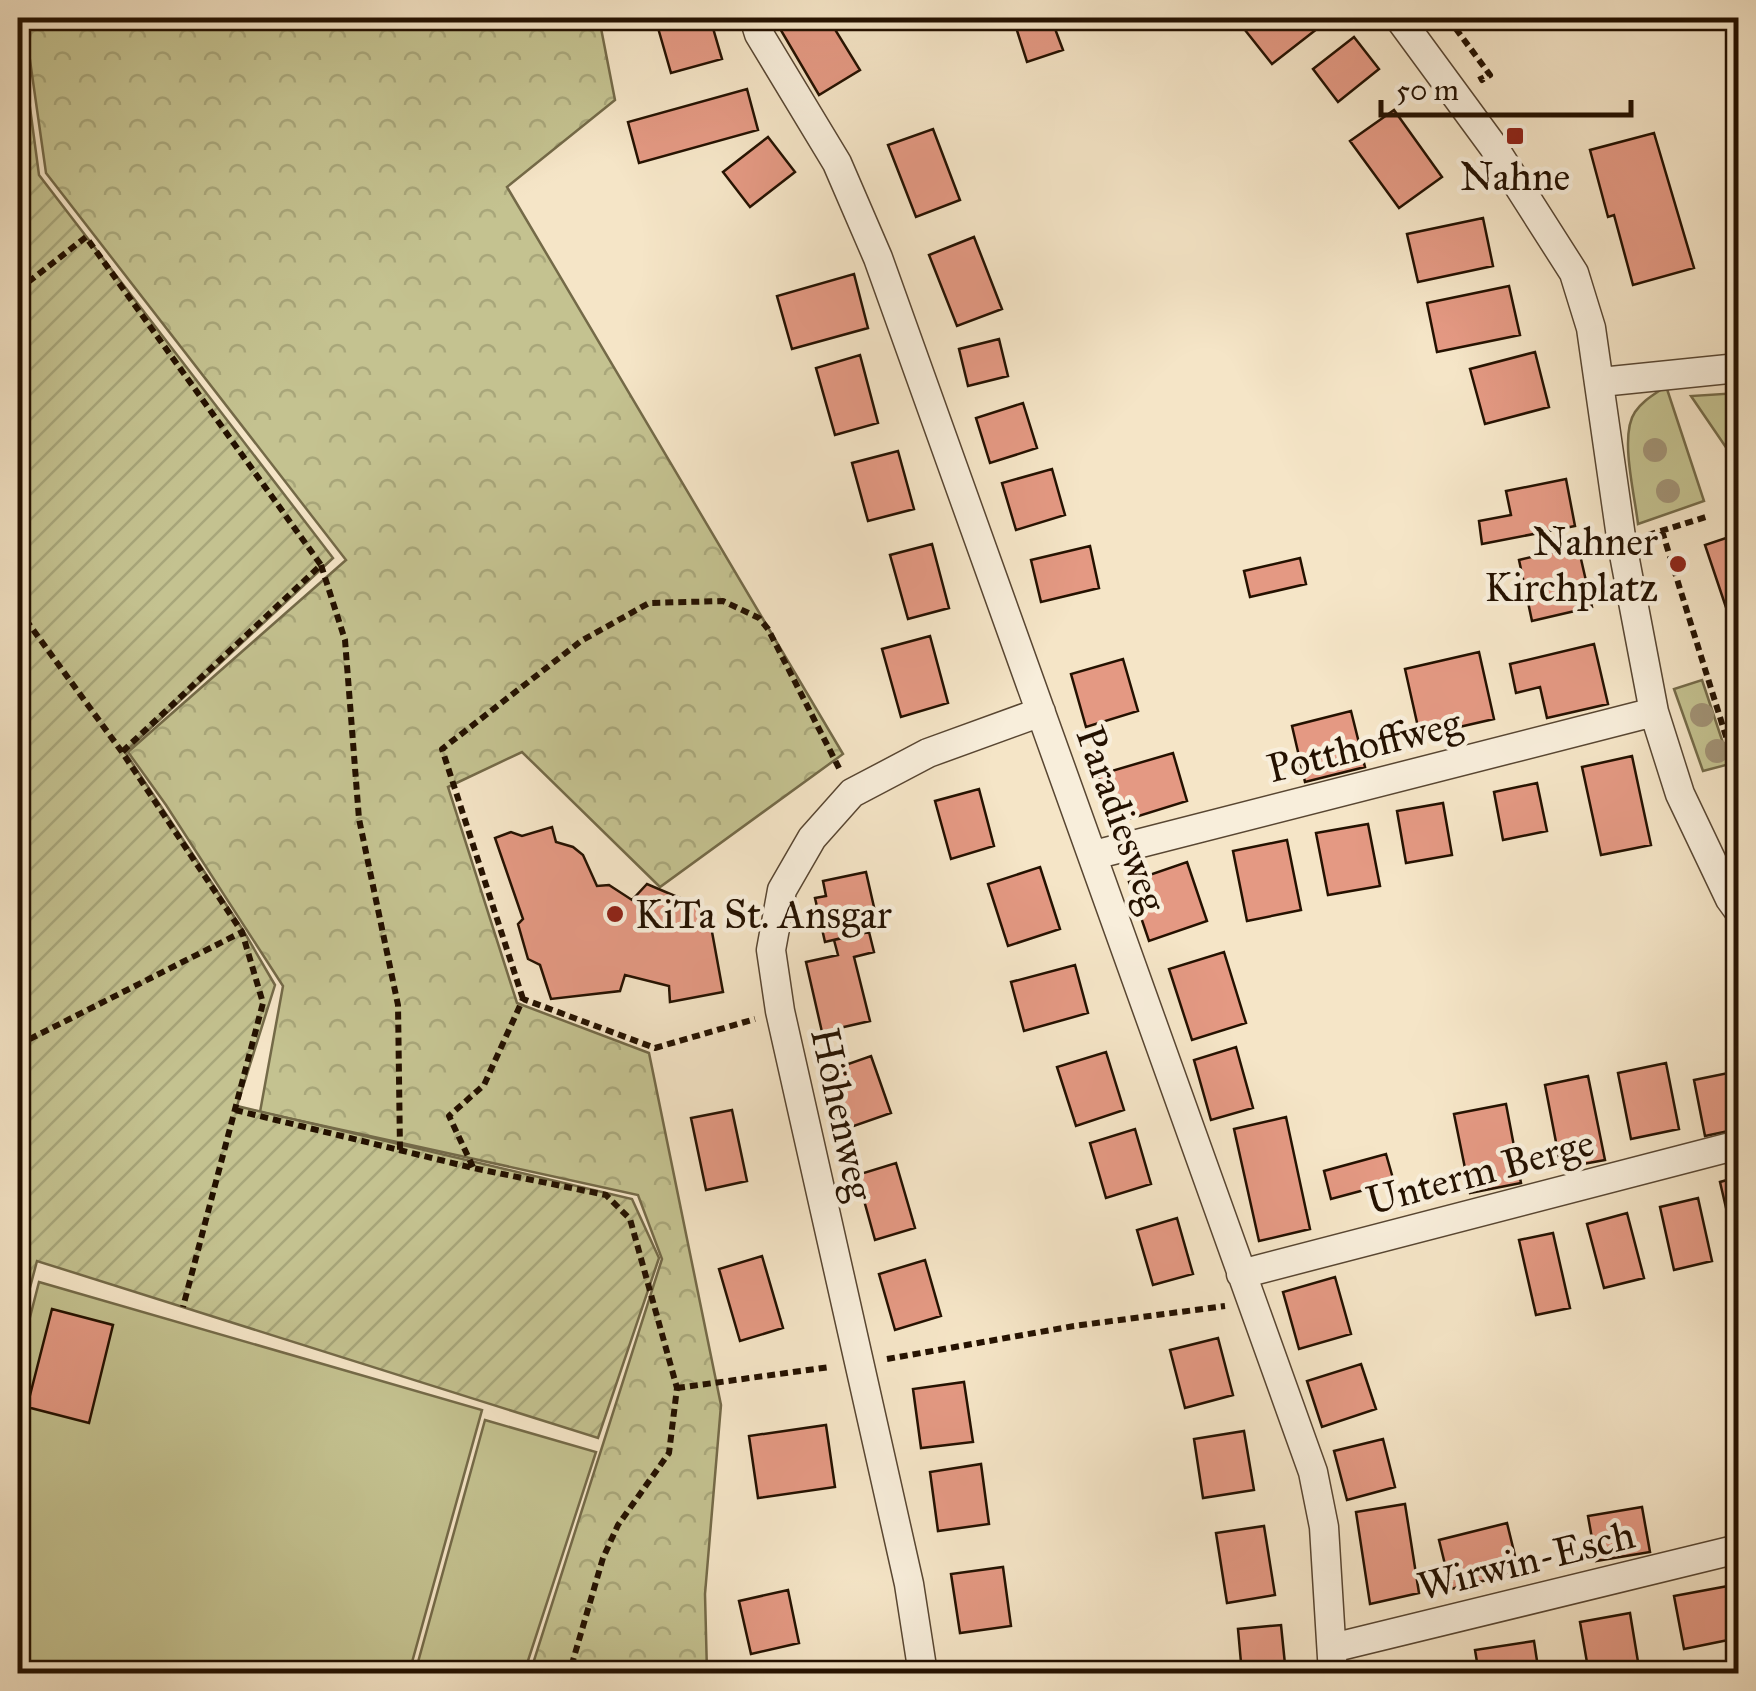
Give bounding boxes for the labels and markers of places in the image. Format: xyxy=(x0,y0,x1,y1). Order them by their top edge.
marker: Nahne xyxy=(1504,125,1526,147)
place label: Nahne xyxy=(1460,152,1570,201)
place label: Nahner Kirchplatz xyxy=(1485,517,1658,612)
marker: Nahner Kirchplatz xyxy=(1667,553,1689,575)
place label: KiTa St. Ansgar xyxy=(635,890,892,939)
marker: KiTa St. Ansgar xyxy=(604,903,626,925)

